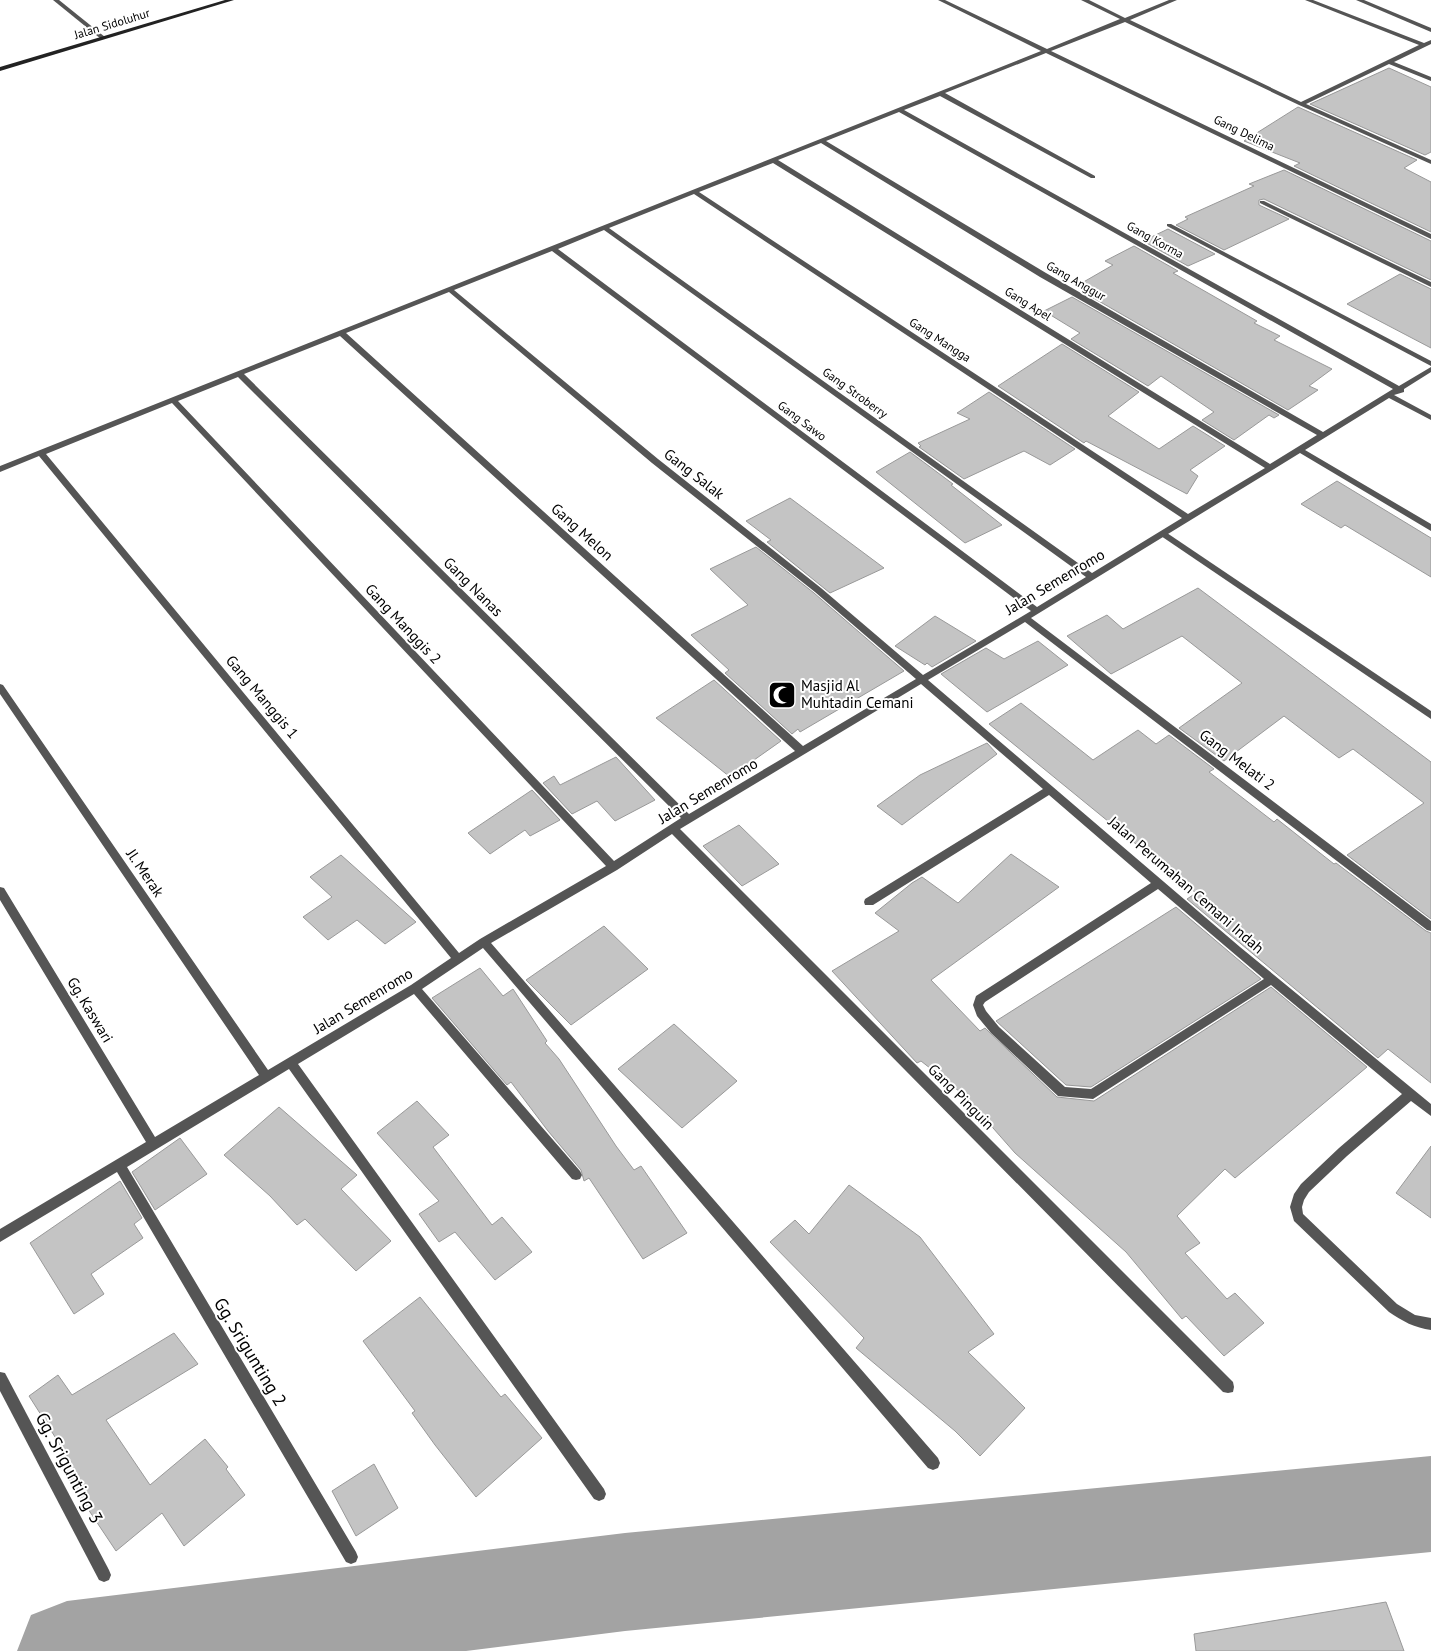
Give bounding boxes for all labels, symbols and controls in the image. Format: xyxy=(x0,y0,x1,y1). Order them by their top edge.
street label: Jalan Sidoluhur xyxy=(71,5,151,42)
street label: Gang Delima xyxy=(1211,111,1277,154)
street label: Gang Korma xyxy=(1124,218,1186,261)
street label: Gang Anggur xyxy=(1044,258,1109,304)
street label: Gang Apel xyxy=(1002,283,1055,324)
street label: Gang Mangga xyxy=(907,314,974,365)
street label: Gang Stroberry xyxy=(820,364,891,421)
street label: Gang Sawo xyxy=(775,397,830,444)
street label: Gang Salak xyxy=(660,444,729,504)
street label: Gang Melon xyxy=(547,499,617,564)
street label: Jalan Semenromo xyxy=(1001,544,1108,619)
street label: Gang Nanas xyxy=(440,553,507,620)
street label: Gang Manggis 2 xyxy=(361,580,445,668)
street label: Gang Manggis 1 xyxy=(222,651,303,742)
place label: Masjid Al Muhtadin Cemani xyxy=(801,676,914,712)
mosque icon: Masjid Al Muhtadin Cemani xyxy=(767,680,797,710)
street label: Gang Melati 2 xyxy=(1196,725,1279,794)
street label: Jalan Semenromo xyxy=(654,753,761,828)
street label: Jalan Perumahan Cemani Indah xyxy=(1104,811,1268,957)
street label: Jl. Merak xyxy=(122,844,169,901)
street label: Jalan Semenromo xyxy=(309,963,416,1038)
street label: Gg. Kaswari xyxy=(63,973,117,1046)
street label: Gang Pinguin xyxy=(924,1060,998,1134)
street label: Gg. Srigunting 2 xyxy=(209,1293,292,1410)
street label: Gg. Srigunting 3 xyxy=(30,1408,108,1527)

